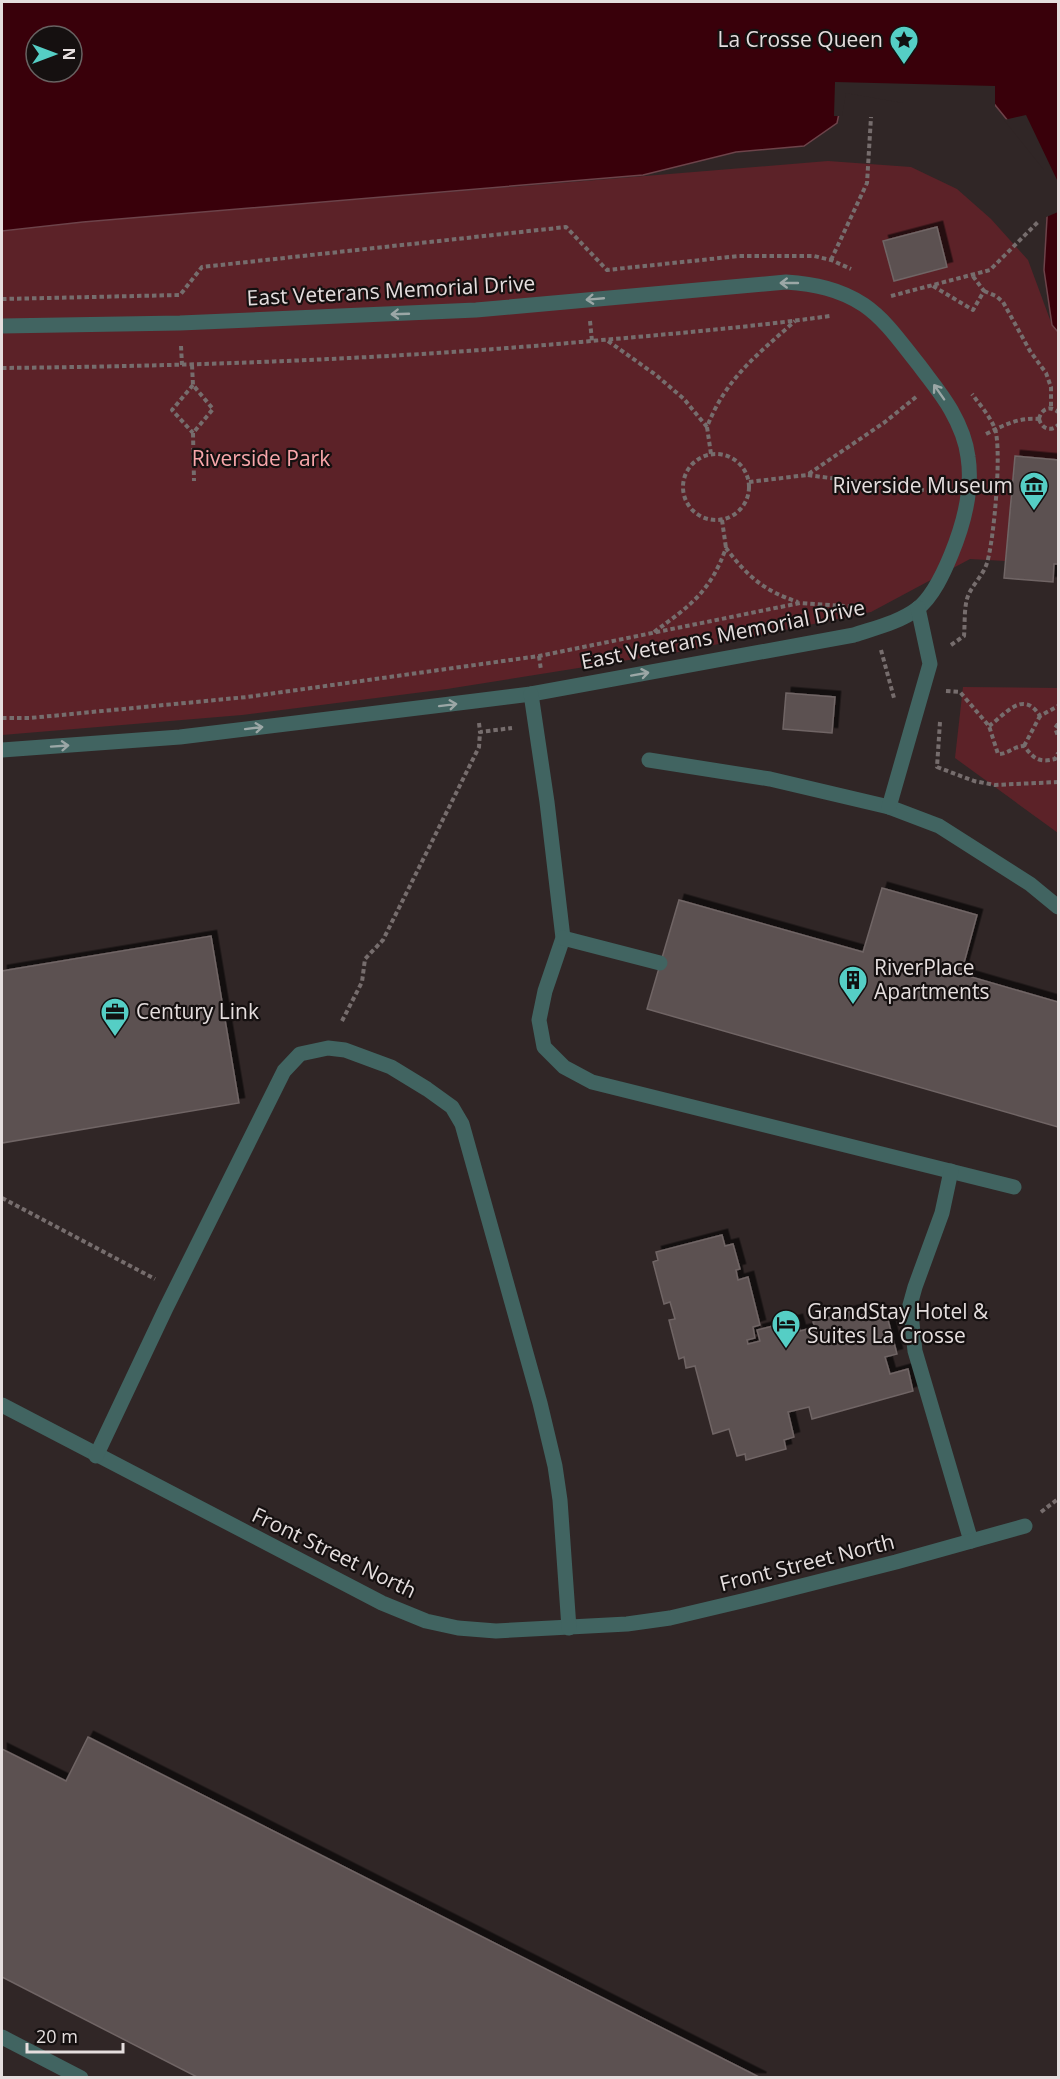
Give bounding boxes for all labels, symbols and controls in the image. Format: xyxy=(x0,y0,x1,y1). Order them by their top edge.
north arrow xyxy=(24,24,84,84)
place icon: La Crosse Queen xyxy=(888,24,920,66)
place label: La Crosse Queen xyxy=(718,25,883,53)
text: N xyxy=(58,47,80,61)
street label: East Veterans Memorial Drive xyxy=(246,268,536,312)
one-way arrow xyxy=(780,277,800,289)
one-way arrow xyxy=(585,294,605,305)
one-way arrow xyxy=(391,308,411,319)
one-way arrow xyxy=(933,385,945,401)
park label: Riverside Park xyxy=(192,444,330,472)
museum icon: Riverside Museum xyxy=(1018,470,1050,512)
place label: Riverside Museum xyxy=(833,471,1013,499)
street label: East Veterans Memorial Drive xyxy=(578,593,867,675)
one-way arrow xyxy=(630,668,649,679)
one-way arrow xyxy=(437,699,457,710)
one-way arrow xyxy=(244,722,263,733)
one-way arrow xyxy=(49,740,69,751)
place label: RiverPlace Apartments xyxy=(874,953,989,1005)
building icon: RiverPlace Apartments xyxy=(837,964,869,1006)
office icon: Century Link xyxy=(99,996,131,1038)
place label: Century Link xyxy=(136,997,259,1025)
place label: GrandStay Hotel & Suites La Crosse xyxy=(807,1297,989,1349)
hotel icon: GrandStay Hotel & Suites La Crosse xyxy=(770,1308,802,1350)
street label: Front Street North xyxy=(248,1500,421,1604)
street label: Front Street North xyxy=(716,1527,897,1597)
scale bar xyxy=(27,2016,123,2054)
text: 20 m xyxy=(36,2024,78,2048)

